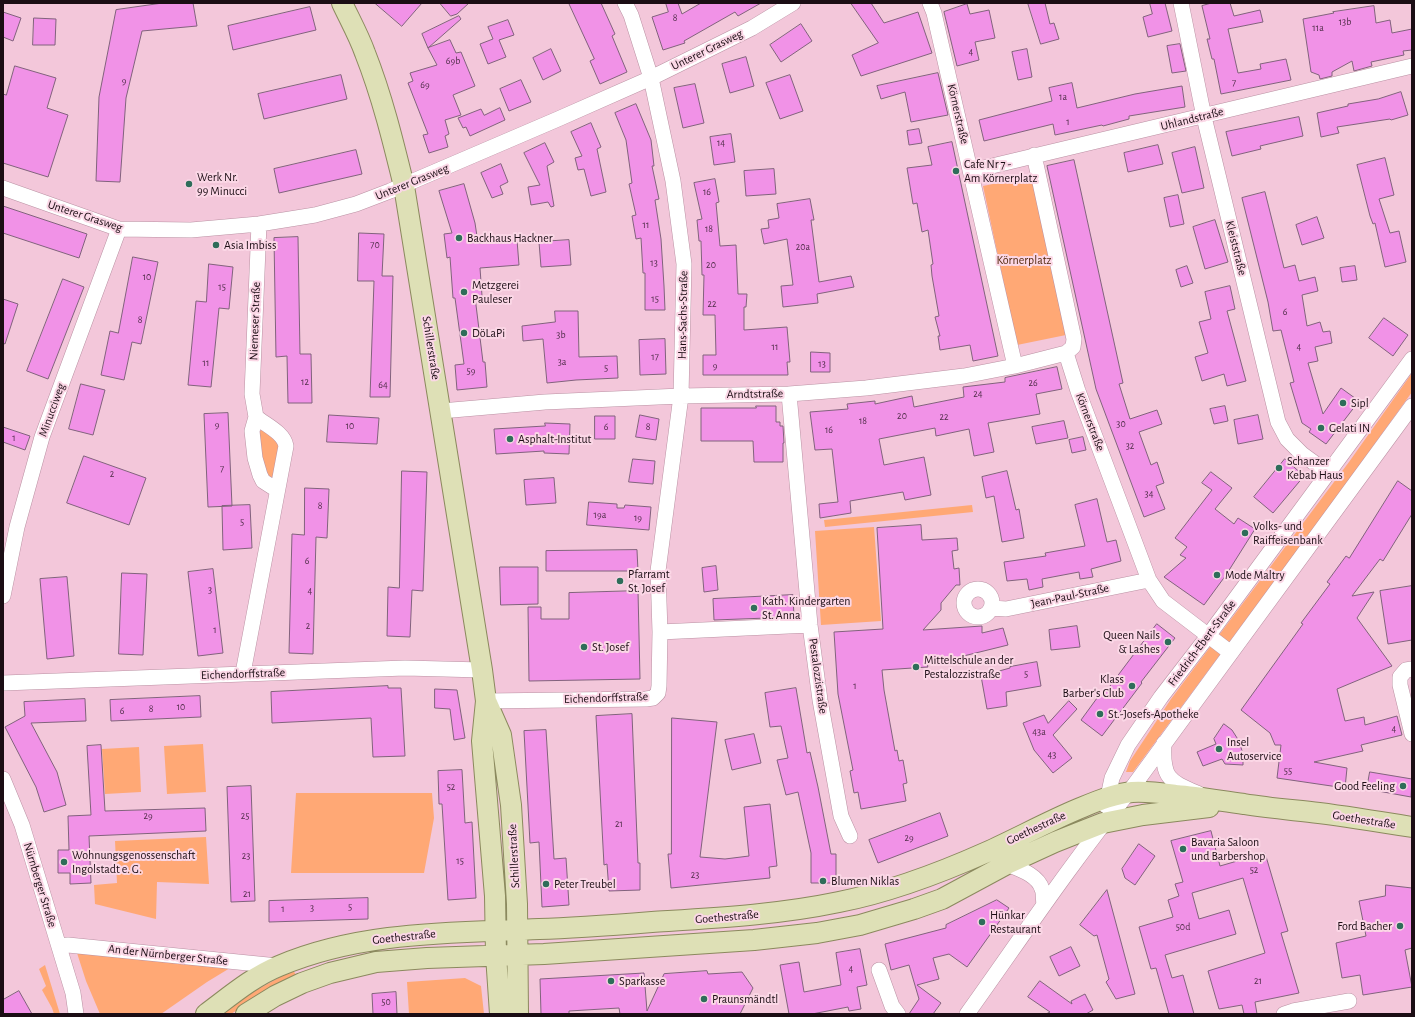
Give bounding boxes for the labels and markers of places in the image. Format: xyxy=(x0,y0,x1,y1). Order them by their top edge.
place label: Cafe Nr 7 - Am Körnerplatz xyxy=(964,157,1037,185)
marker: Cafe Nr 7 - Am Körnerplatz xyxy=(951,166,961,176)
place label: Werk Nr. 99 Minucci xyxy=(197,170,247,198)
marker: Werk Nr. 99 Minucci xyxy=(184,179,194,189)
place label: Backhaus Hackner xyxy=(467,231,553,245)
marker: Backhaus Hackner xyxy=(454,233,464,243)
place label: Asia Imbiss xyxy=(224,238,276,252)
marker: Asia Imbiss xyxy=(211,240,221,250)
place label: Metzgerei Pauleser xyxy=(472,278,519,306)
marker: Metzgerei Pauleser xyxy=(459,287,469,297)
place label: DöLaPi xyxy=(472,326,505,340)
marker: DöLaPi xyxy=(459,328,469,338)
place label: Sipl xyxy=(1351,396,1369,410)
marker: Sipl xyxy=(1338,398,1348,408)
place label: Gelati IN xyxy=(1329,421,1370,435)
marker: Gelati IN xyxy=(1316,423,1326,433)
place label: Asphalt-Institut xyxy=(518,432,591,446)
marker: Asphalt-Institut xyxy=(505,434,515,444)
place label: Schanzer Kebab Haus xyxy=(1287,454,1343,482)
marker: Schanzer Kebab Haus xyxy=(1274,463,1284,473)
place label: Volks- und Raiffeisenbank xyxy=(1253,519,1323,547)
marker: Volks- und Raiffeisenbank xyxy=(1240,528,1250,538)
place label: Pfarramt St. Josef xyxy=(628,567,670,595)
place label: Mode Maltry xyxy=(1225,568,1285,582)
marker: Mode Maltry xyxy=(1212,570,1222,580)
marker: Pfarramt St. Josef xyxy=(615,576,625,586)
place label: Kath. Kindergarten St. Anna xyxy=(762,594,850,622)
marker: Kath. Kindergarten St. Anna xyxy=(749,603,759,613)
place label: Queen Nails & Lashes xyxy=(1103,628,1160,656)
marker: Queen Nails & Lashes xyxy=(1163,637,1173,647)
place label: St. Josef xyxy=(592,640,629,654)
marker: St. Josef xyxy=(579,642,589,652)
place label: Mittelschule an der Pestalozzistraße xyxy=(924,653,1013,681)
marker: Mittelschule an der Pestalozzistraße xyxy=(911,662,921,672)
place label: Klass Barber's Club xyxy=(1063,672,1124,700)
marker: Klass Barber's Club xyxy=(1127,681,1137,691)
place label: St.-Josefs-Apotheke xyxy=(1108,707,1199,721)
marker: St.-Josefs-Apotheke xyxy=(1095,709,1105,719)
place label: Insel Autoservice xyxy=(1227,735,1281,763)
marker: Insel Autoservice xyxy=(1214,744,1224,754)
place label: Good Feeling xyxy=(1334,779,1395,793)
marker: Good Feeling xyxy=(1398,781,1408,791)
place label: Bavaria Saloon und Barbershop xyxy=(1191,835,1265,863)
marker: Bavaria Saloon und Barbershop xyxy=(1178,844,1188,854)
place label: Wohnungsgenossenschaft Ingolstadt e. G. xyxy=(72,848,195,876)
marker: Wohnungsgenossenschaft Ingolstadt e. G. xyxy=(59,857,69,867)
place label: Blumen Niklas xyxy=(831,874,899,888)
marker: Blumen Niklas xyxy=(818,876,828,886)
place label: Peter Treubel xyxy=(554,877,616,891)
marker: Peter Treubel xyxy=(541,879,551,889)
place label: Hünkar Restaurant xyxy=(990,908,1041,936)
marker: Hünkar Restaurant xyxy=(977,917,987,927)
place label: Ford Bacher xyxy=(1337,919,1392,933)
marker: Ford Bacher xyxy=(1395,921,1405,931)
place label: Sparkasse xyxy=(619,974,665,988)
marker: Sparkasse xyxy=(606,976,616,986)
place label: Praunsmändtl xyxy=(712,992,778,1006)
marker: Praunsmändtl xyxy=(699,994,709,1004)

